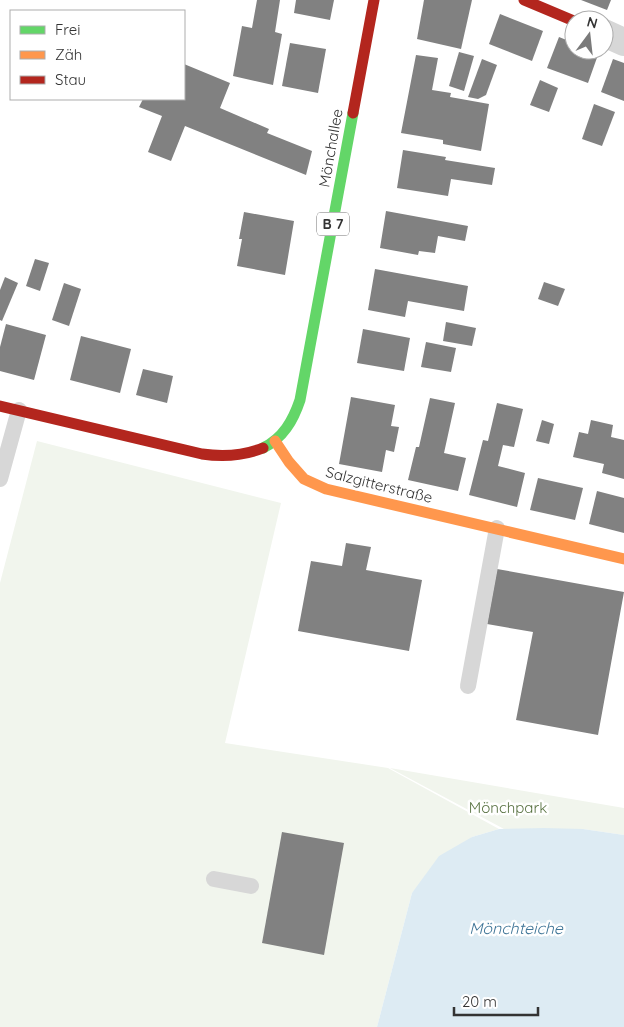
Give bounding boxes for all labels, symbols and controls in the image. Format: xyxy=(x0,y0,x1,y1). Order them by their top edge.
legend xyxy=(10,10,185,100)
north arrow xyxy=(564,10,614,60)
text: N xyxy=(585,12,600,32)
text: Frei xyxy=(55,20,81,39)
text: Zäh xyxy=(55,45,82,64)
text: Stau xyxy=(55,70,86,89)
street label: Mönchallee xyxy=(314,107,347,189)
road number: B 7 xyxy=(317,212,349,235)
street label: Salzgitterstraße xyxy=(324,462,435,507)
park label: Mönchpark xyxy=(469,798,547,817)
water label: Mönchteiche xyxy=(469,918,564,938)
scale bar xyxy=(454,984,538,1016)
text: 20 m xyxy=(462,992,497,1011)

